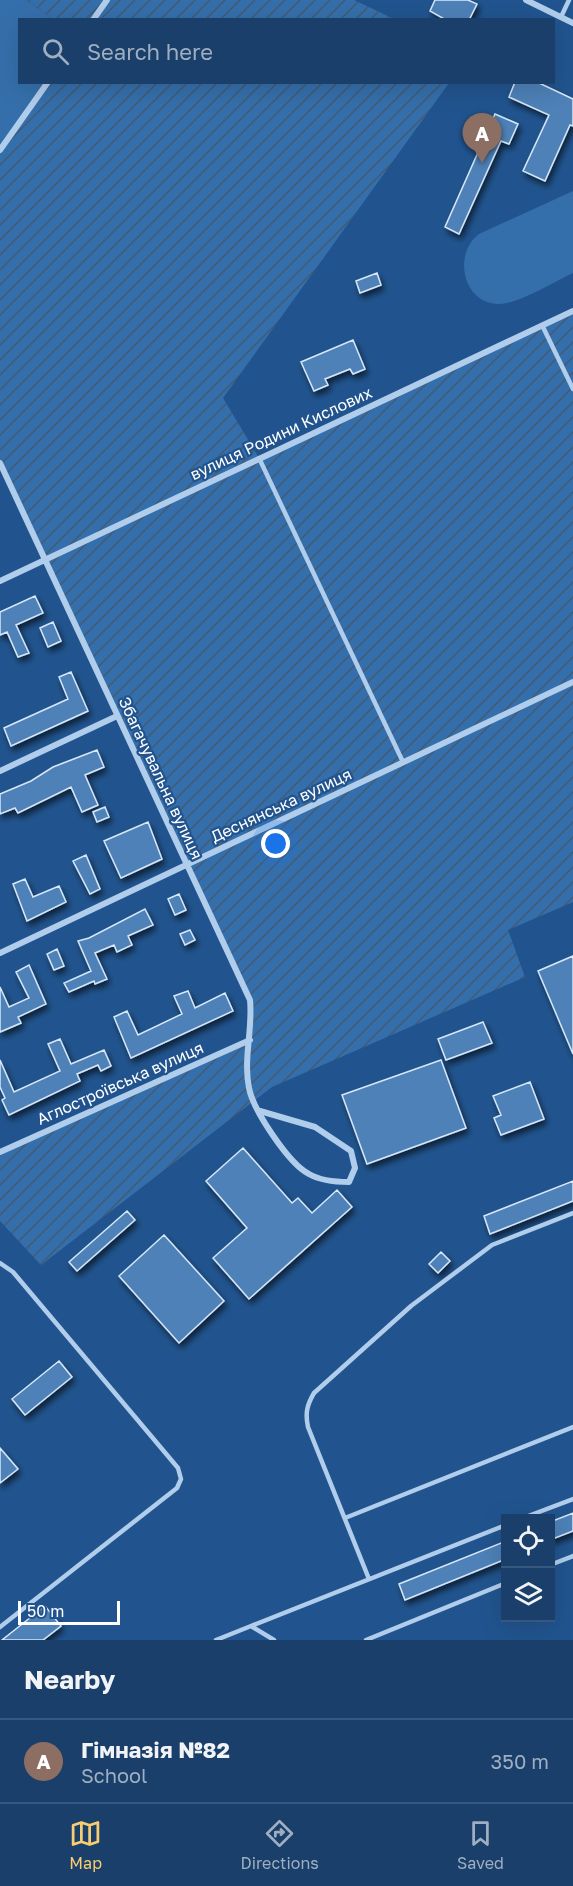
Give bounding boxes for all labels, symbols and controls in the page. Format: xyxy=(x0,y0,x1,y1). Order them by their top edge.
search box xyxy=(18,18,555,84)
icon: search xyxy=(39,35,72,68)
text: Search here xyxy=(87,38,213,65)
pin: A xyxy=(462,114,502,163)
street label: вулиця Родини Кислових xyxy=(187,382,375,484)
street label: Збагачувальна вулиця xyxy=(115,694,207,862)
street label: Деснянська вулиця xyxy=(207,764,355,846)
your location xyxy=(261,829,290,858)
street label: Аглостроївська вулиця xyxy=(33,1037,207,1129)
map controls xyxy=(501,1514,555,1622)
button: locate xyxy=(501,1514,555,1568)
button: layers xyxy=(501,1568,555,1622)
scale bar xyxy=(18,1598,120,1626)
text: 50 m xyxy=(27,1601,64,1621)
text: Nearby xyxy=(24,1664,115,1695)
text: Гімназія №82 xyxy=(81,1736,230,1763)
text: A xyxy=(36,1749,51,1773)
text: 350 m xyxy=(491,1749,549,1773)
text: School xyxy=(81,1763,147,1787)
tab: Map xyxy=(69,1817,102,1873)
tab: Directions xyxy=(241,1817,319,1873)
tab: Saved xyxy=(457,1817,504,1873)

